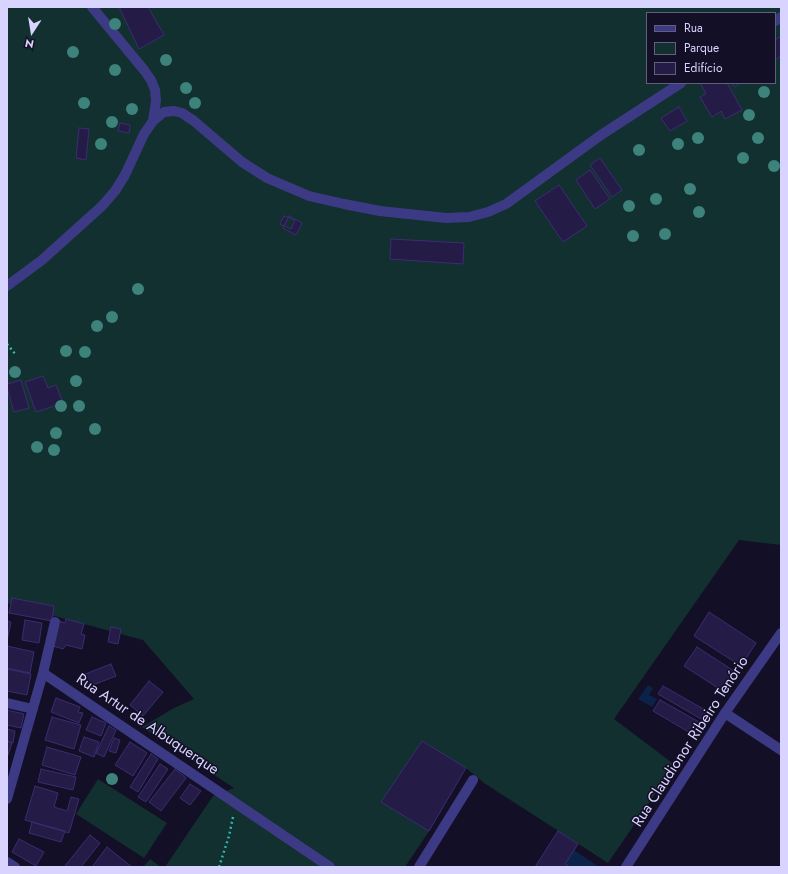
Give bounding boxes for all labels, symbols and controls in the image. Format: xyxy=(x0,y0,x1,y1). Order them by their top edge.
north arrow xyxy=(12,12,52,52)
legend xyxy=(646,12,776,84)
text: Rua xyxy=(684,19,703,37)
text: N xyxy=(24,35,35,52)
text: Parque xyxy=(684,39,719,57)
text: Edifício xyxy=(684,59,723,77)
street label: Rua Claudionor Ribeiro Tenório xyxy=(629,653,753,831)
street label: Rua Artur de Albuquerque xyxy=(72,671,222,779)

